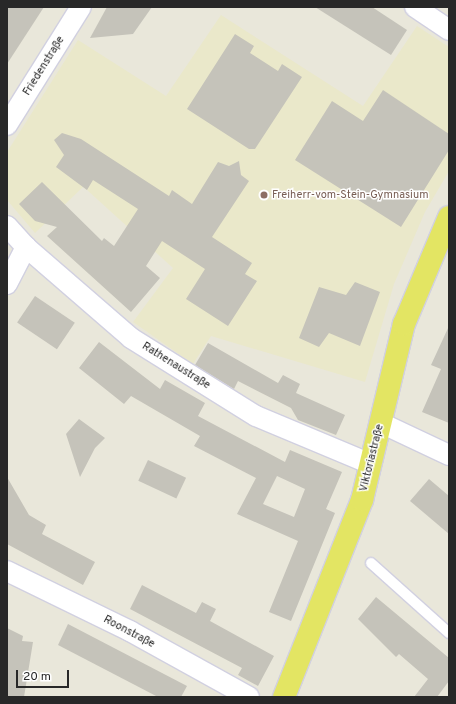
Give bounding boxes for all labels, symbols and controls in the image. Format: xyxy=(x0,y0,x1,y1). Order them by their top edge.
street label: Friedenstraße xyxy=(21,34,67,98)
place label: Freiherr-vom-Stein-Gymnasium xyxy=(272,188,428,202)
marker: Freiherr-vom-Stein-Gymnasium xyxy=(259,190,269,200)
street label: Rathenaustraße xyxy=(139,340,213,392)
street label: Viktoriastraße xyxy=(357,423,387,493)
street label: Roonstraße xyxy=(101,613,157,651)
scale bar xyxy=(18,662,71,688)
text: 20 m xyxy=(23,669,51,685)

